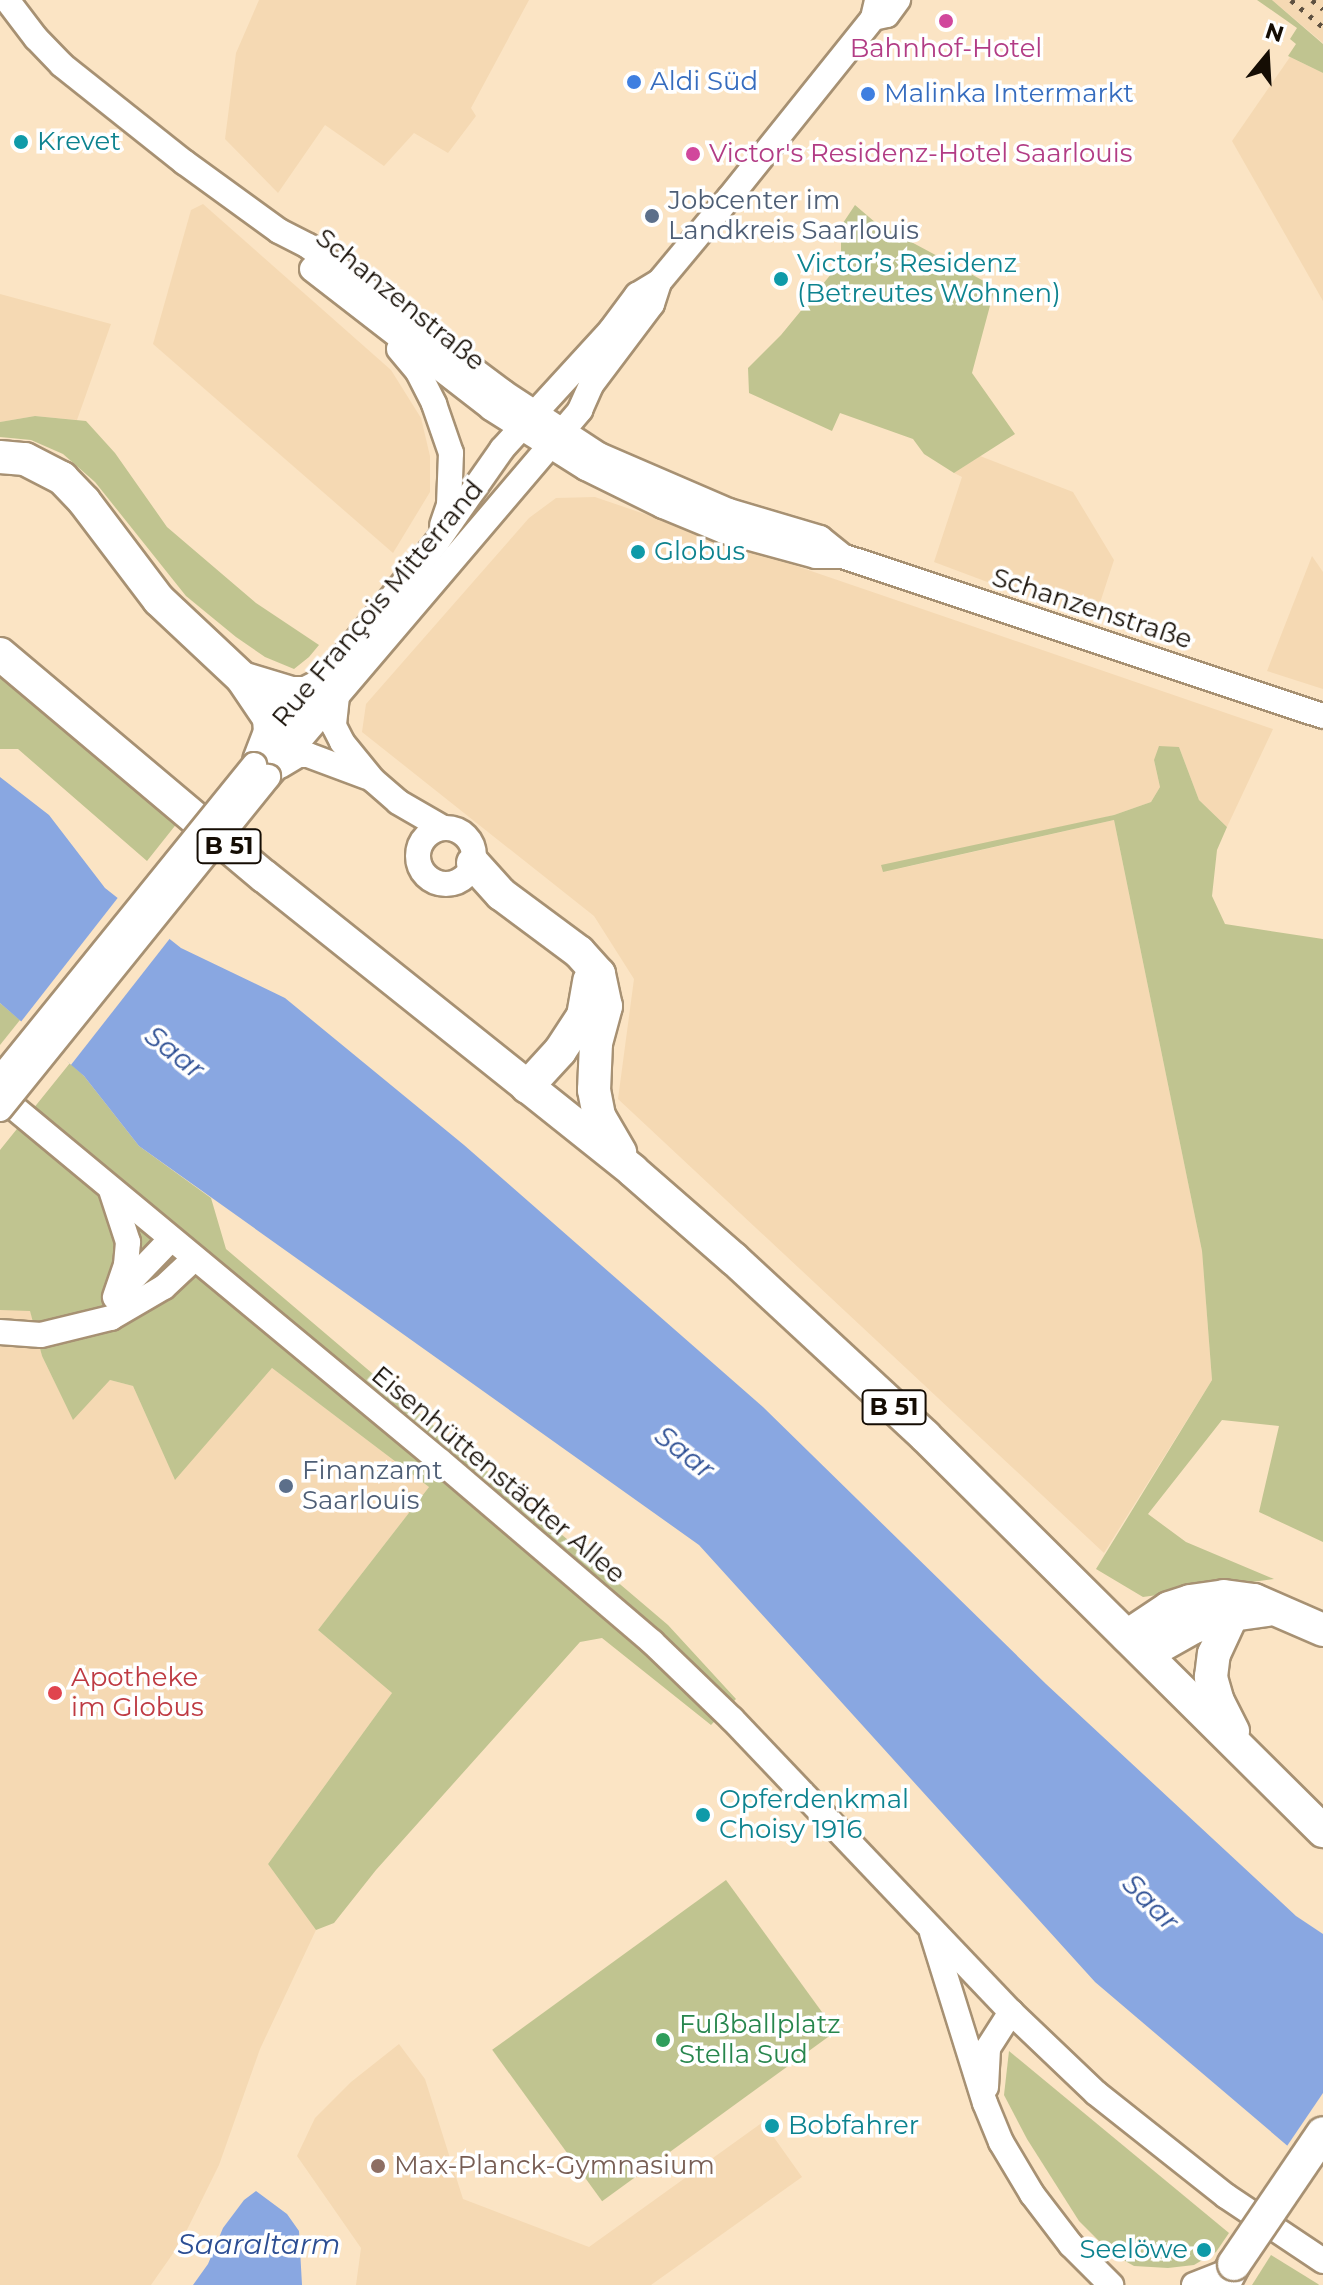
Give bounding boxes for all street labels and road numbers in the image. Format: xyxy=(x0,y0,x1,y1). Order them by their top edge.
street label: Schanzenstraße xyxy=(309,222,491,378)
street label: Rue François Mitterrand xyxy=(266,474,490,734)
street label: Schanzenstraße xyxy=(988,562,1196,656)
road number: B 51 xyxy=(195,826,263,866)
street label: Eisenhüttenstädter Allee xyxy=(365,1360,631,1590)
road number: B 51 xyxy=(860,1387,928,1427)

